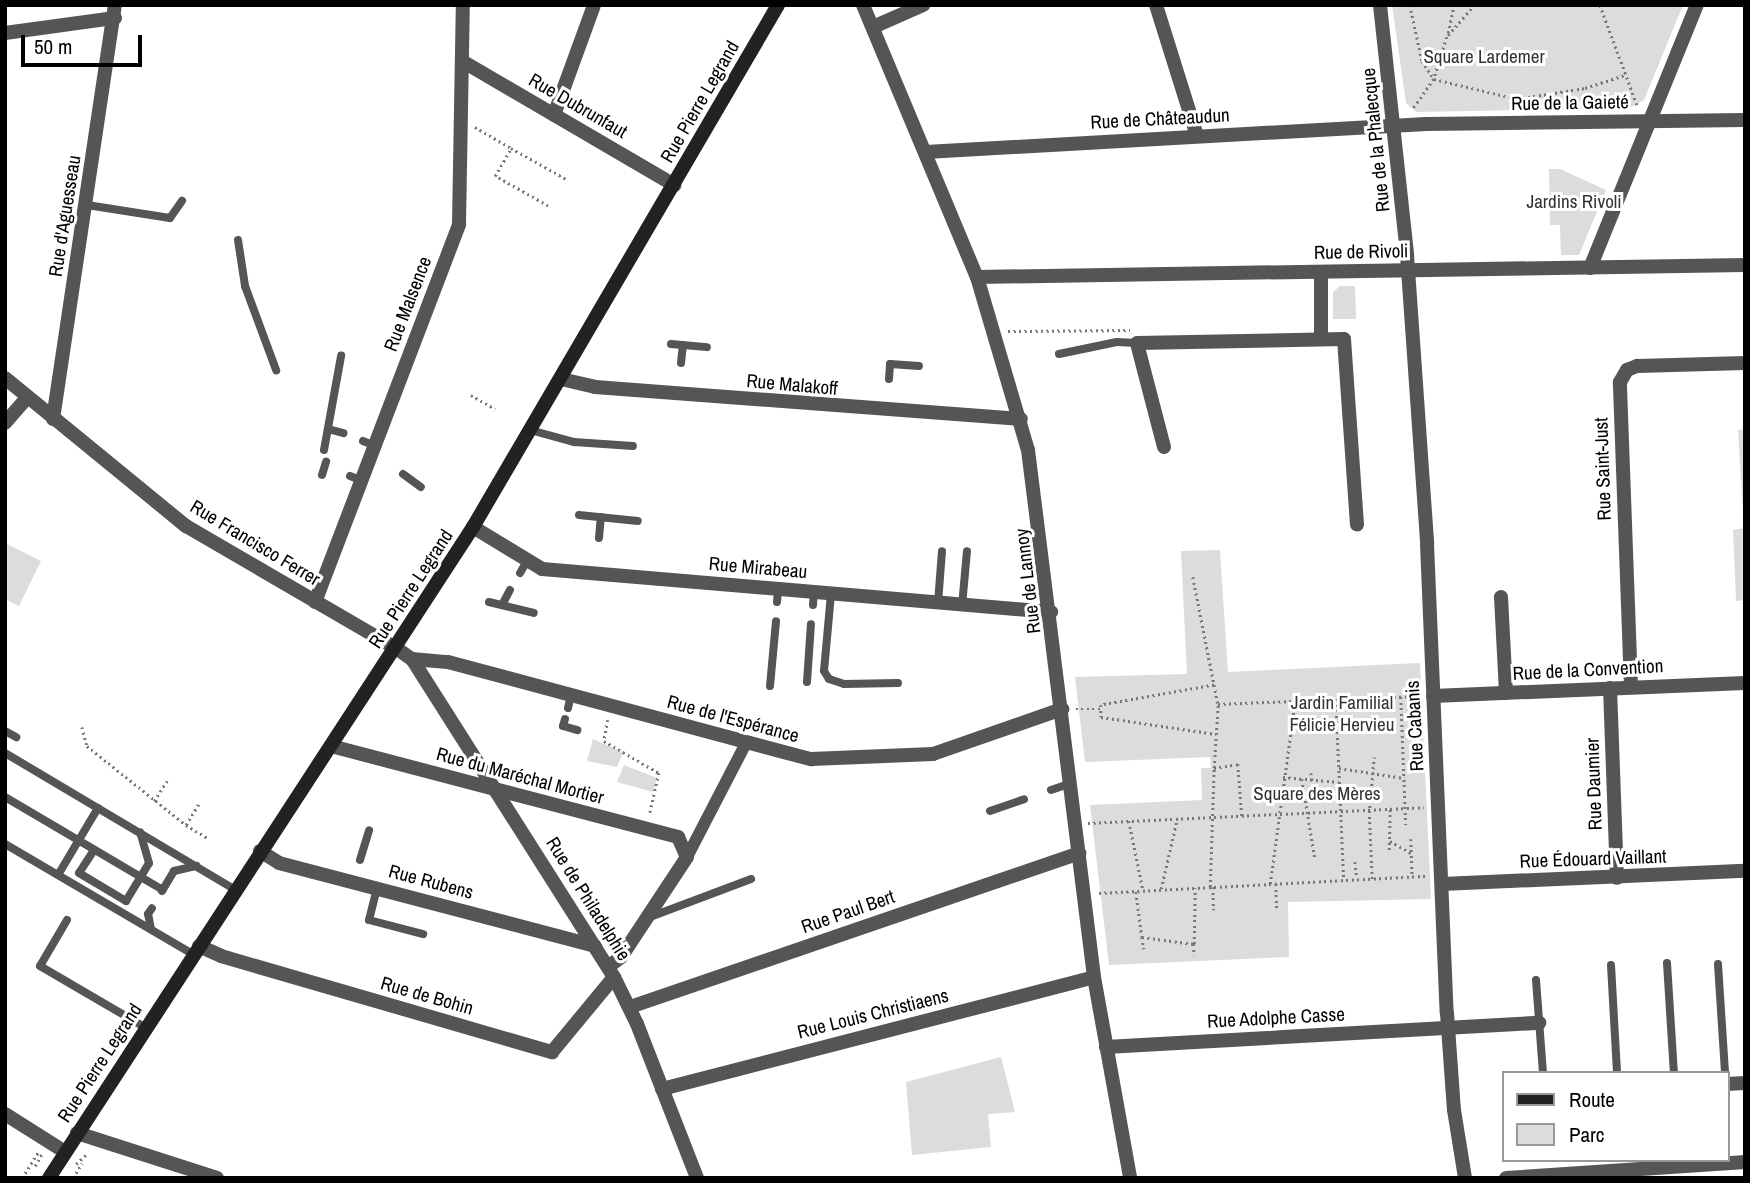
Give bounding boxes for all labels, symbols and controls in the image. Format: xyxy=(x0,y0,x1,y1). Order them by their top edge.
scale bar xyxy=(24,21,145,65)
text: 50 m xyxy=(34,32,72,61)
street label: Rue Pierre Legrand xyxy=(656,37,744,167)
park label: Square Lardemer xyxy=(1423,46,1545,68)
street label: Rue de la Phalecque xyxy=(1357,67,1395,213)
street label: Rue Dubrunfaut xyxy=(525,69,631,143)
street label: Rue de la Gaieté xyxy=(1511,91,1629,115)
street label: Rue de Châteaudun xyxy=(1090,104,1230,134)
street label: Rue d'Aguesseau xyxy=(44,154,86,278)
park label: Jardins Rivoli xyxy=(1526,191,1622,213)
street label: Rue de Rivoli xyxy=(1314,240,1408,264)
street label: Rue Malsence xyxy=(380,253,436,355)
street label: Rue Malakoff xyxy=(745,370,839,400)
street label: Rue Saint-Just xyxy=(1590,417,1616,521)
street label: Rue Francisco Ferrer xyxy=(186,495,324,591)
street label: Rue Pierre Legrand xyxy=(364,525,458,653)
street label: Rue de Lannoy xyxy=(1010,527,1046,635)
street label: Rue Mirabeau xyxy=(708,552,808,584)
street label: Rue de la Convention xyxy=(1512,655,1664,685)
street label: Rue Cabanis xyxy=(1401,680,1429,772)
street label: Rue de l'Espérance xyxy=(665,690,801,748)
park label: Jardin Familial Félicie Hervieu xyxy=(1290,692,1394,736)
street label: Rue Daumier xyxy=(1581,737,1607,831)
street label: Rue du Maréchal Mortier xyxy=(434,743,606,809)
park label: Square des Mères xyxy=(1253,783,1381,805)
street label: Rue de Philadelphie xyxy=(541,833,635,965)
street label: Rue Édouard Vaillant xyxy=(1519,845,1667,873)
street label: Rue Rubens xyxy=(386,860,476,904)
street label: Rue Paul Bert xyxy=(798,885,898,939)
street label: Rue de Bohin xyxy=(378,972,476,1020)
street label: Rue Louis Christiaens xyxy=(795,984,951,1044)
street label: Rue Pierre Legrand xyxy=(53,999,147,1127)
street label: Rue Adolphe Casse xyxy=(1206,1003,1346,1033)
legend xyxy=(1502,1071,1729,1162)
text: Route xyxy=(1569,1085,1615,1114)
text: Parc xyxy=(1569,1120,1604,1149)

